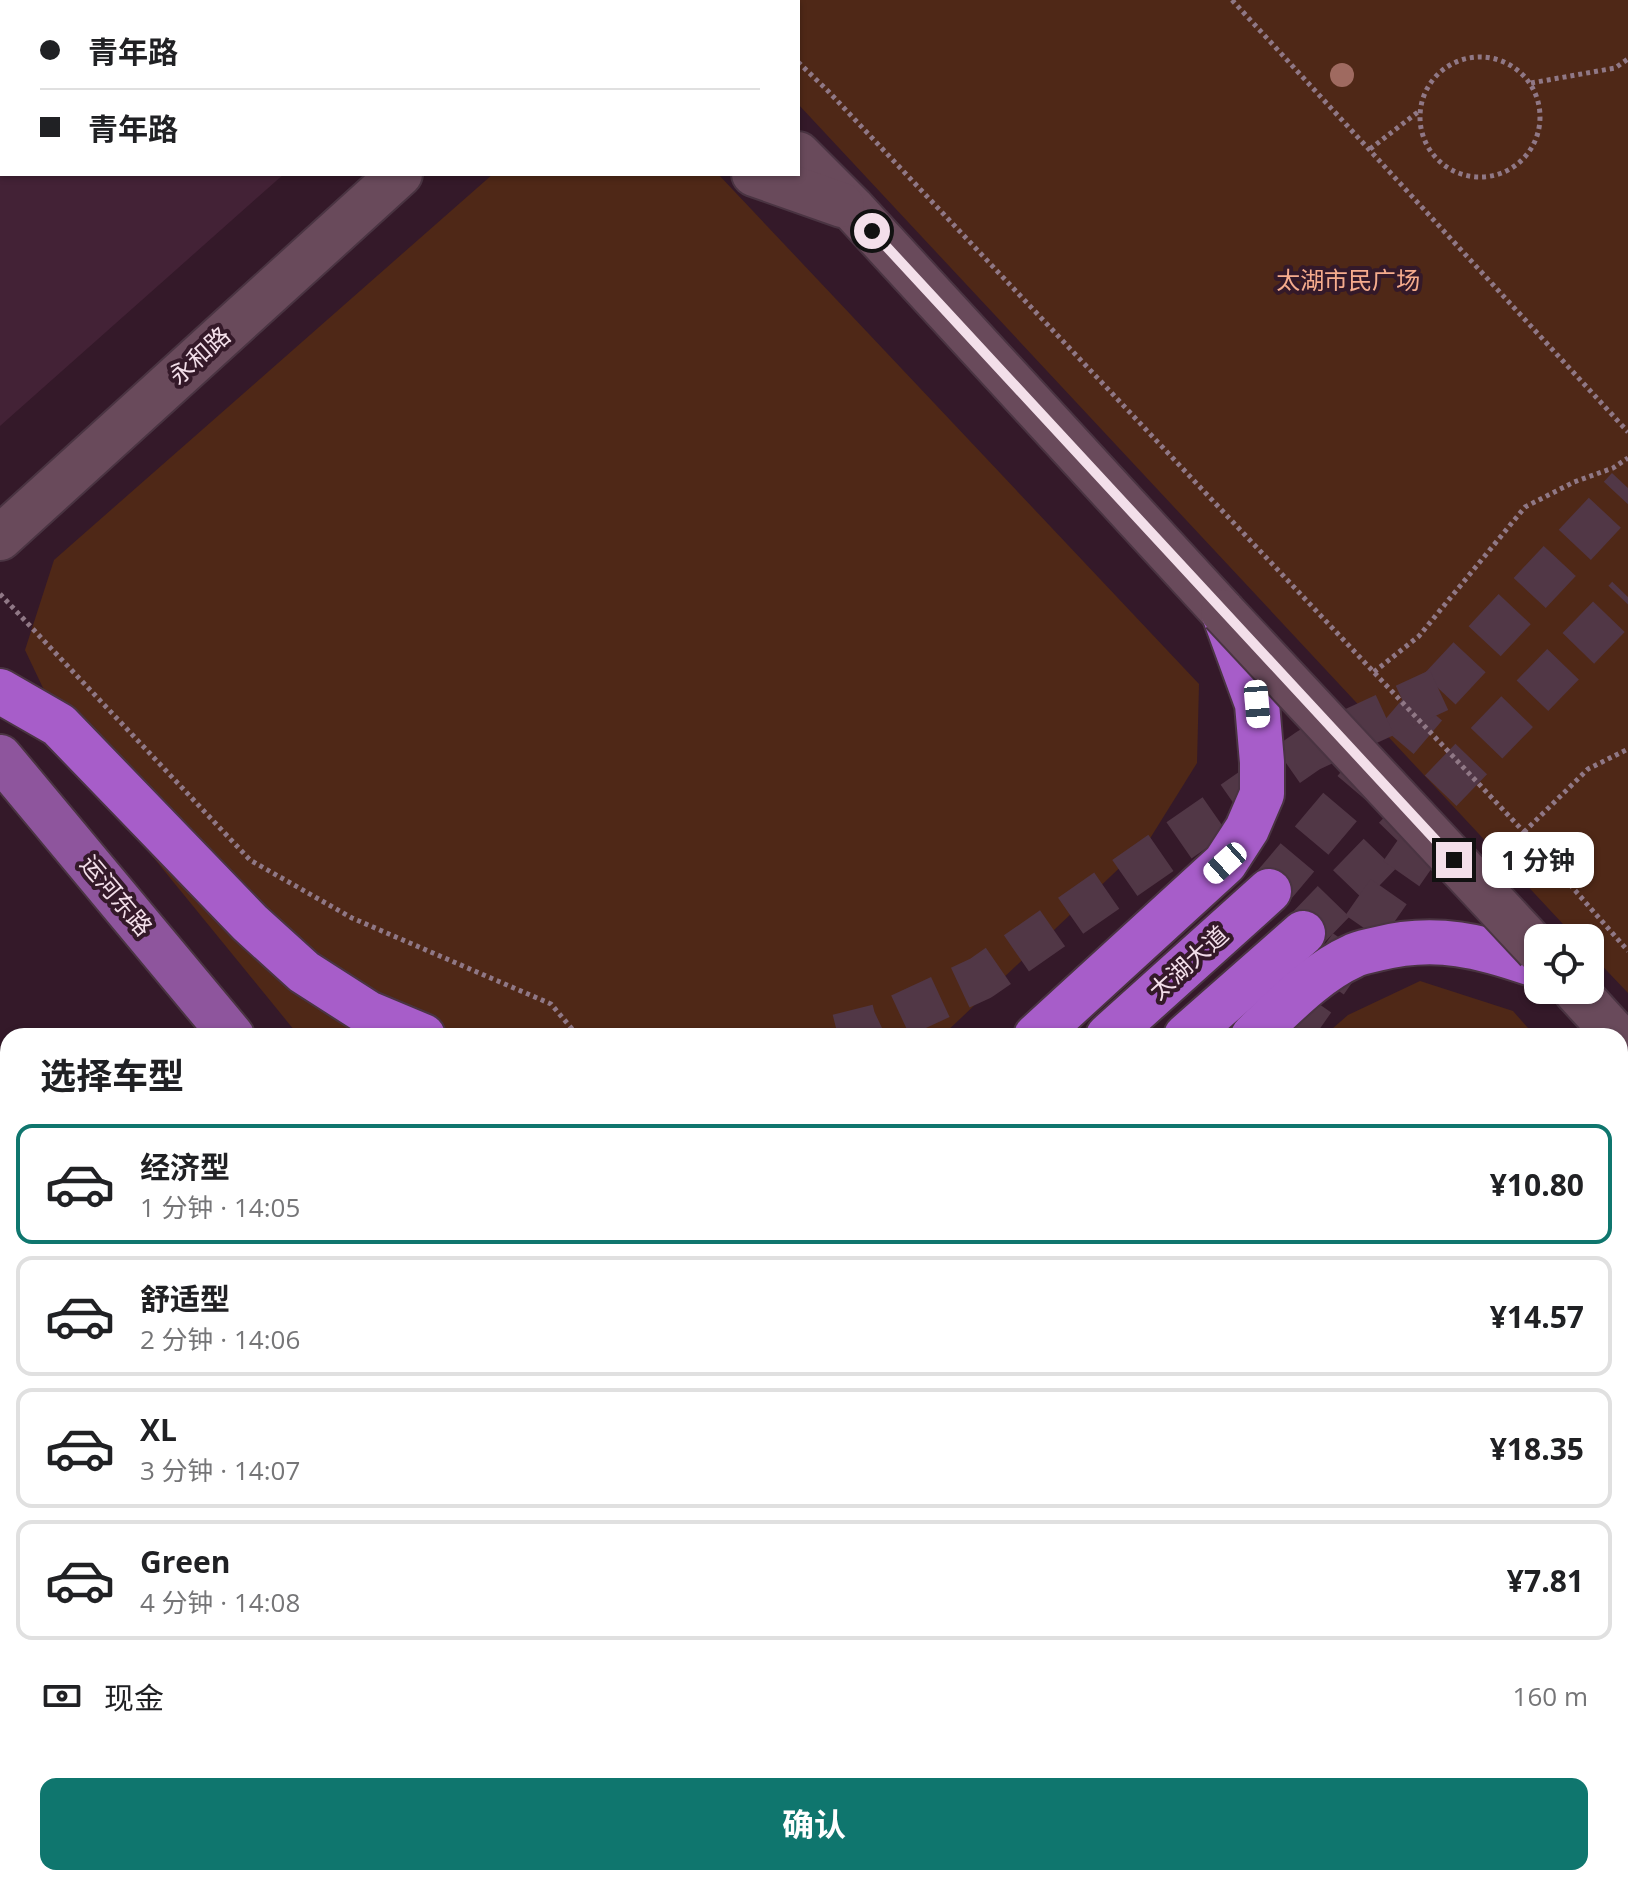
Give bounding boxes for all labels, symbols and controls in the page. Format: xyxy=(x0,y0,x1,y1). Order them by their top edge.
text: 青年路 xyxy=(88,31,178,72)
text: 青年路 xyxy=(88,108,178,149)
route start xyxy=(854,213,890,249)
park label: 太湖市民广场 xyxy=(1276,263,1420,296)
street label: 永和路 xyxy=(161,319,237,391)
car xyxy=(1243,679,1271,729)
callout: 1 分钟 xyxy=(1482,832,1594,888)
car xyxy=(1199,838,1251,888)
route end xyxy=(1436,842,1472,878)
text: 1 分钟 xyxy=(1501,842,1575,878)
street label: 运河东路 xyxy=(74,848,161,942)
street label: 太湖大道 xyxy=(1141,918,1235,1006)
map controls xyxy=(1524,924,1604,1004)
button: locate xyxy=(1524,924,1604,1004)
text: 选择车型 xyxy=(40,1051,184,1100)
text: 经济型 xyxy=(140,1146,230,1187)
icon: car xyxy=(44,1148,116,1220)
text: ¥10.80 xyxy=(1490,1164,1584,1205)
text: 1 分钟 · 14:05 xyxy=(140,1189,300,1225)
text: 舒适型 xyxy=(140,1278,230,1319)
icon: car xyxy=(44,1280,116,1352)
text: ¥14.57 xyxy=(1490,1296,1584,1337)
text: 2 分钟 · 14:06 xyxy=(140,1321,300,1357)
text: XL xyxy=(140,1409,177,1450)
icon: car xyxy=(44,1412,116,1484)
text: ¥18.35 xyxy=(1490,1428,1584,1469)
text: 3 分钟 · 14:07 xyxy=(140,1452,300,1488)
text: Green xyxy=(140,1541,231,1582)
icon: car xyxy=(44,1544,116,1616)
text: ¥7.81 xyxy=(1507,1560,1584,1601)
text: 4 分钟 · 14:08 xyxy=(140,1584,300,1620)
icon: cash xyxy=(40,1674,84,1718)
text: 现金 xyxy=(104,1677,164,1718)
text: 160 m xyxy=(1513,1678,1588,1714)
button: 确认 xyxy=(40,1778,1588,1870)

